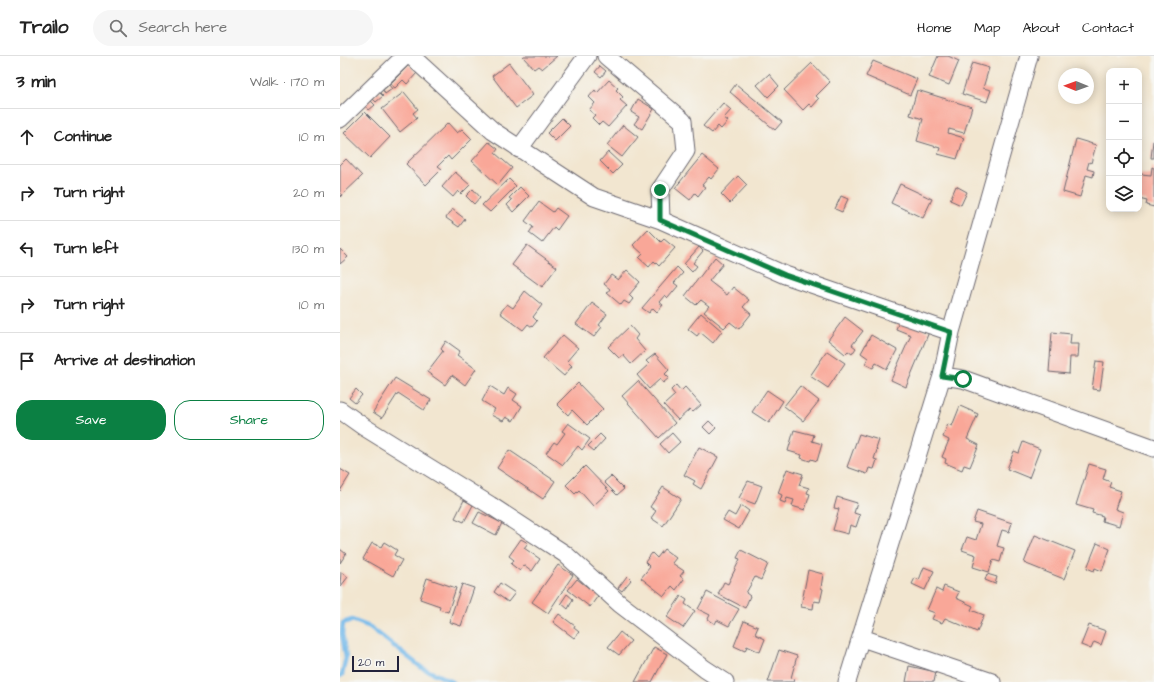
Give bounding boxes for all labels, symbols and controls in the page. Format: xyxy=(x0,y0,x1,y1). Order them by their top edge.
search box xyxy=(93,10,373,46)
text: Trailo xyxy=(20,14,69,41)
icon: search xyxy=(107,17,129,39)
text: Search here xyxy=(139,17,227,38)
text: Home xyxy=(917,18,952,38)
text: Map xyxy=(974,18,1000,38)
text: About xyxy=(1022,18,1060,38)
text: Contact xyxy=(1082,18,1134,38)
north arrow xyxy=(1058,68,1094,104)
map controls xyxy=(1106,68,1142,212)
button: + xyxy=(1106,68,1142,104)
text: 3 min xyxy=(16,70,56,94)
text: Walk · 170 m xyxy=(250,73,324,91)
button: − xyxy=(1106,104,1142,140)
icon: ahead xyxy=(16,126,38,148)
text: Continue xyxy=(54,126,112,147)
text: 10 m xyxy=(299,128,324,146)
button: locate xyxy=(1106,140,1142,176)
button: layers xyxy=(1106,176,1142,212)
route end xyxy=(651,181,669,199)
icon: right xyxy=(16,182,38,204)
text: Turn right xyxy=(54,182,125,203)
text: 20 m xyxy=(293,184,324,202)
icon: left xyxy=(16,238,38,260)
text: Turn left xyxy=(54,238,118,259)
text: 130 m xyxy=(292,240,324,258)
icon: right xyxy=(16,294,38,316)
text: Turn right xyxy=(54,294,125,315)
text: 10 m xyxy=(299,296,324,314)
icon: arrive xyxy=(16,350,38,372)
text: Arrive at destination xyxy=(54,350,195,371)
route start xyxy=(954,370,972,388)
button: Save xyxy=(16,400,166,440)
button: Share xyxy=(174,400,324,440)
scale bar xyxy=(352,654,399,673)
text: 20 m xyxy=(358,655,384,670)

